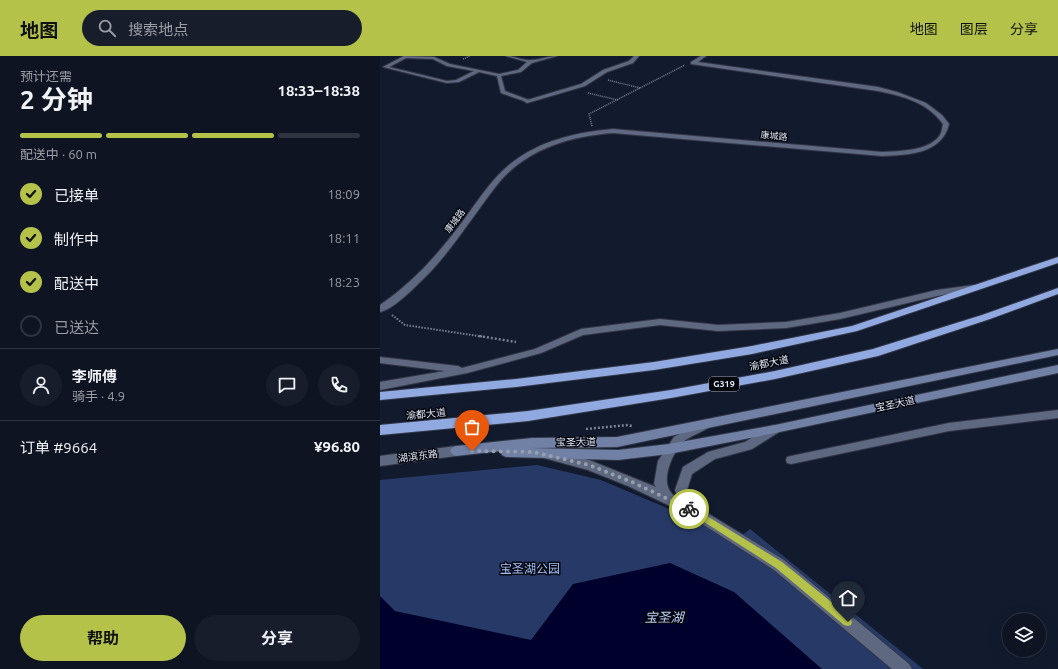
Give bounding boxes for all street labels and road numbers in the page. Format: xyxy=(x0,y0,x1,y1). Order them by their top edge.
street label: 康城路 xyxy=(760,130,788,142)
street label: 康城路 xyxy=(443,207,467,235)
street label: 渝都大道 xyxy=(748,354,790,372)
road number: G319 xyxy=(709,377,739,391)
street label: 宝圣大道 xyxy=(874,394,916,414)
street label: 渝都大道 xyxy=(406,407,446,421)
street label: 宝圣大道 xyxy=(556,436,596,448)
street label: 湖滨东路 xyxy=(397,448,439,464)

